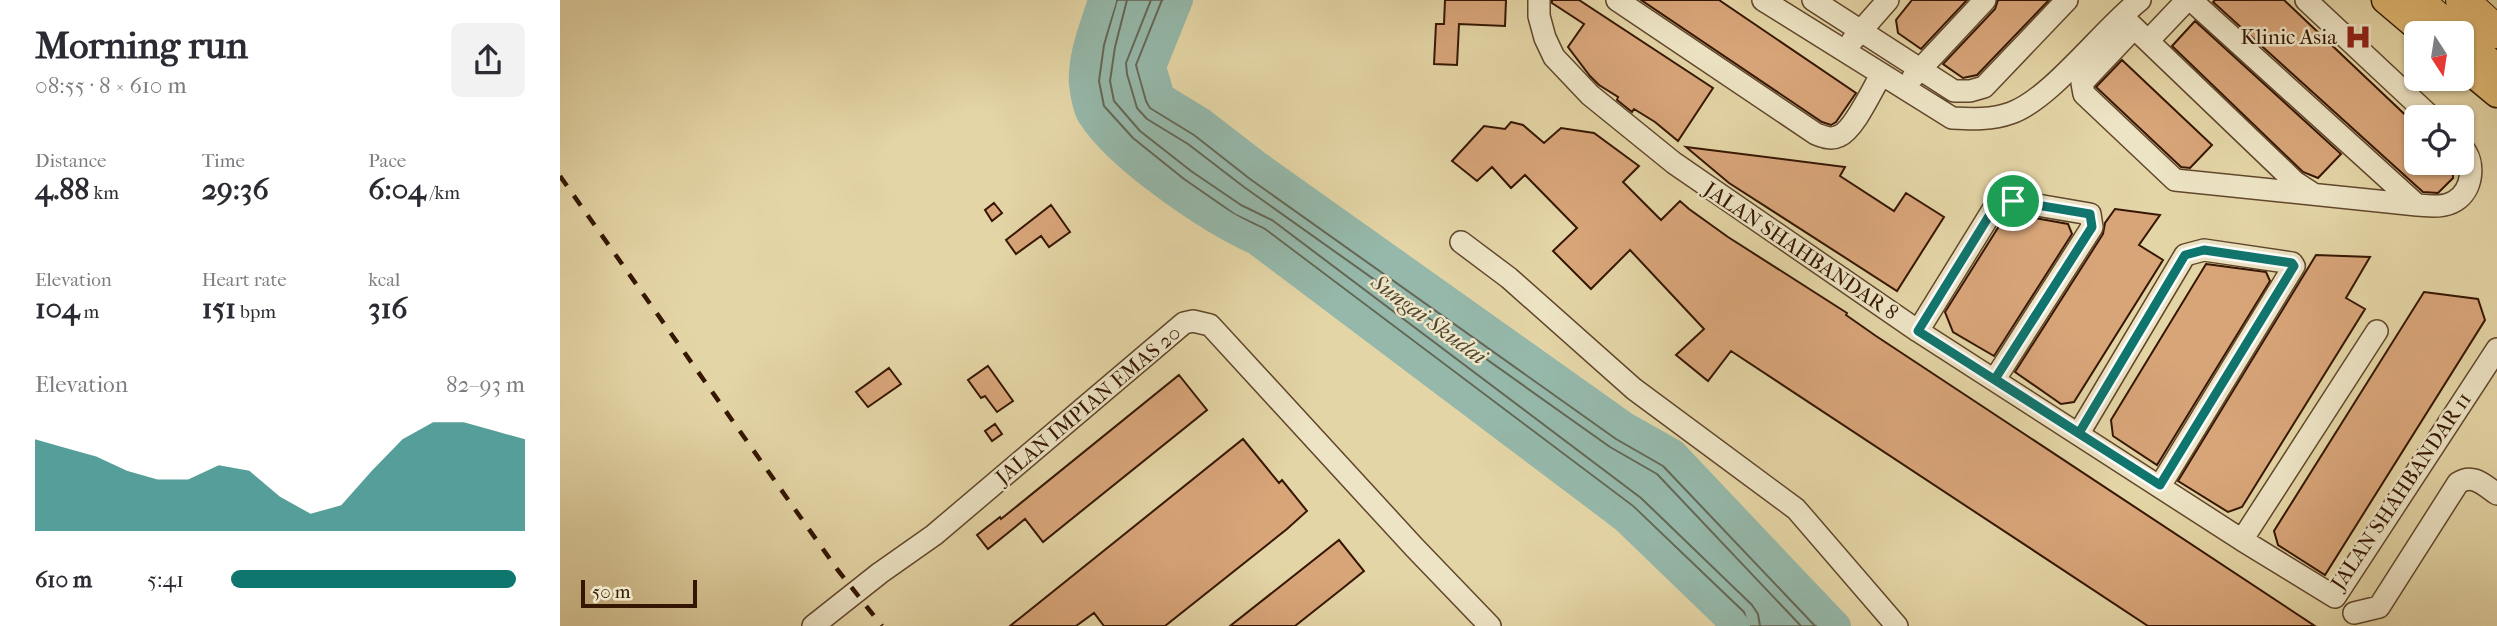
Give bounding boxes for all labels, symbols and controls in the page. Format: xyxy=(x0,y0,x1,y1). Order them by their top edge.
north arrow xyxy=(2404,21,2474,91)
map controls xyxy=(2404,21,2474,175)
hospital icon: Klinic Asia xyxy=(2343,22,2373,52)
text: Morning run xyxy=(35,23,248,68)
button: share xyxy=(451,23,525,97)
place label: Klinic Asia xyxy=(2240,25,2337,49)
text: 08:55 · 8 × 610 m xyxy=(35,72,187,99)
button: locate xyxy=(2404,105,2474,175)
text: Distance xyxy=(35,150,106,172)
text: Time xyxy=(202,150,245,172)
text: Pace xyxy=(368,150,406,172)
pin xyxy=(1983,171,2043,231)
text: 4.88 xyxy=(35,172,89,207)
text: 29:36 xyxy=(202,172,269,207)
text: 6:04 xyxy=(368,172,426,207)
street label: JALAN SHAHBANDAR 8 xyxy=(1698,176,1902,325)
text: km xyxy=(89,182,119,204)
text: /km xyxy=(426,182,460,204)
icon: arrive xyxy=(1994,182,2032,220)
water label: Sungai Skudai xyxy=(1365,268,1493,371)
text: Elevation xyxy=(35,269,112,291)
text: Heart rate xyxy=(202,269,287,291)
text: kcal xyxy=(368,269,400,291)
text: 104 xyxy=(35,291,79,326)
text: 151 xyxy=(202,291,236,326)
text: 316 xyxy=(368,291,407,326)
text: m xyxy=(79,301,99,323)
text: bpm xyxy=(236,301,276,323)
street label: JALAN IMPIAN EMAS 20 xyxy=(989,321,1185,491)
text: Elevation xyxy=(35,371,128,398)
text: 82–93 m xyxy=(446,371,525,398)
street label: JALAN SHAHBANDAR 11 xyxy=(2325,388,2476,596)
text: 610 m xyxy=(35,566,92,593)
text: 5:41 xyxy=(147,566,184,593)
scale bar xyxy=(581,577,696,609)
text: 50 m xyxy=(592,581,631,603)

